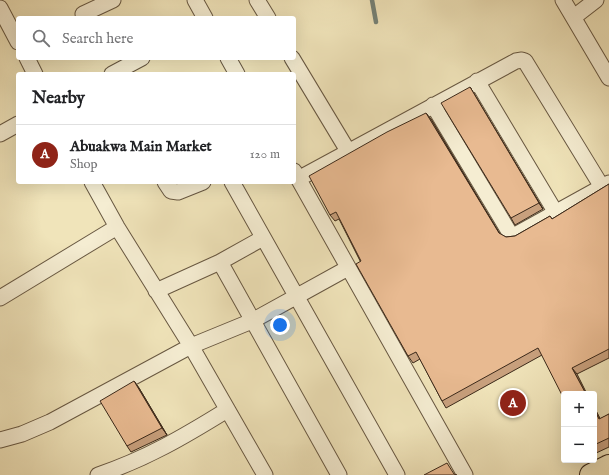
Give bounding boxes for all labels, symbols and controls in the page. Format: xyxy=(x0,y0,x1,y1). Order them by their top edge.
search box xyxy=(16,16,296,60)
icon: search xyxy=(30,27,52,49)
text: Search here xyxy=(62,29,133,48)
text: Nearby xyxy=(32,88,85,109)
text: Abuakwa Main Market xyxy=(70,137,212,156)
text: A xyxy=(41,146,49,163)
text: 120 m xyxy=(250,146,280,163)
text: Shop xyxy=(70,156,98,173)
your location xyxy=(270,315,290,335)
pin: A xyxy=(500,388,526,418)
map controls xyxy=(561,391,597,463)
button: + xyxy=(561,391,597,427)
button: − xyxy=(561,427,597,463)

